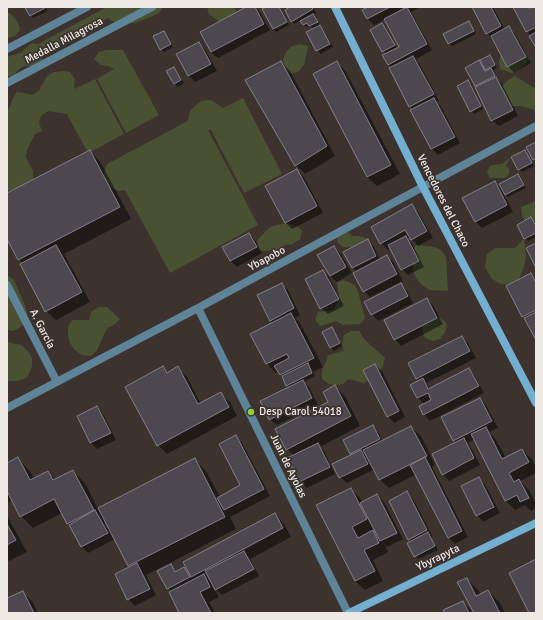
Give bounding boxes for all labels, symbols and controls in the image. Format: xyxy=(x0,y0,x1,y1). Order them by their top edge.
street label: Medalla Milagrosa xyxy=(23,15,105,67)
street label: Vencedores del Chaco xyxy=(414,153,472,249)
street label: Ybapobo xyxy=(246,244,288,274)
street label: A. García xyxy=(26,307,58,351)
place label: Desp Carol 54018 xyxy=(259,405,342,419)
marker: Desp Carol 54018 xyxy=(246,407,256,417)
street label: Juan de Ayolas xyxy=(267,432,309,500)
street label: Ybyrapyta xyxy=(414,542,462,574)

